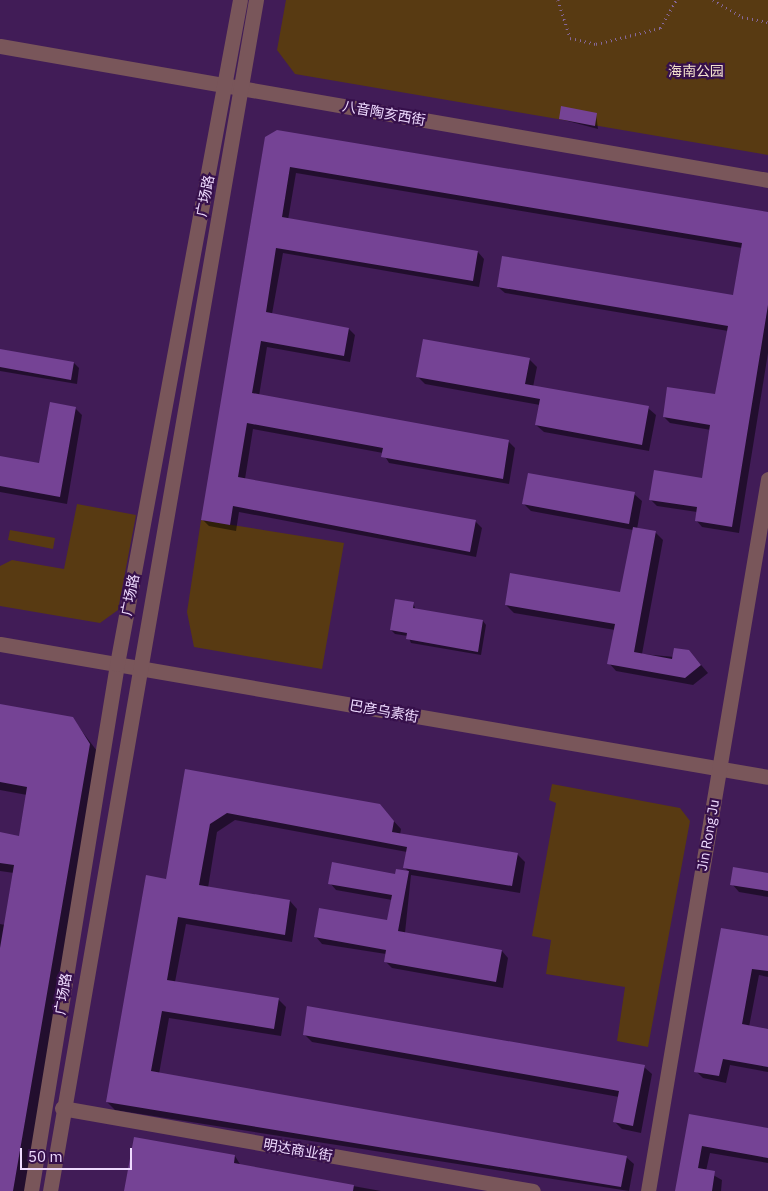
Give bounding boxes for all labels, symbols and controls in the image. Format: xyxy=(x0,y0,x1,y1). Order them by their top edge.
park label: 海南公园 xyxy=(668,63,724,79)
street label: 八音陶亥西街 xyxy=(341,97,427,129)
street label: 广场路 xyxy=(193,174,217,218)
street label: 广场路 xyxy=(118,573,142,617)
street label: 巴彦乌素街 xyxy=(348,697,420,725)
street label: Jin Rong Ju xyxy=(693,798,723,872)
street label: 广场路 xyxy=(51,972,75,1016)
street label: 明达商业街 xyxy=(262,1136,334,1164)
scale bar xyxy=(22,1138,135,1170)
text: 50 m xyxy=(28,1147,63,1166)

